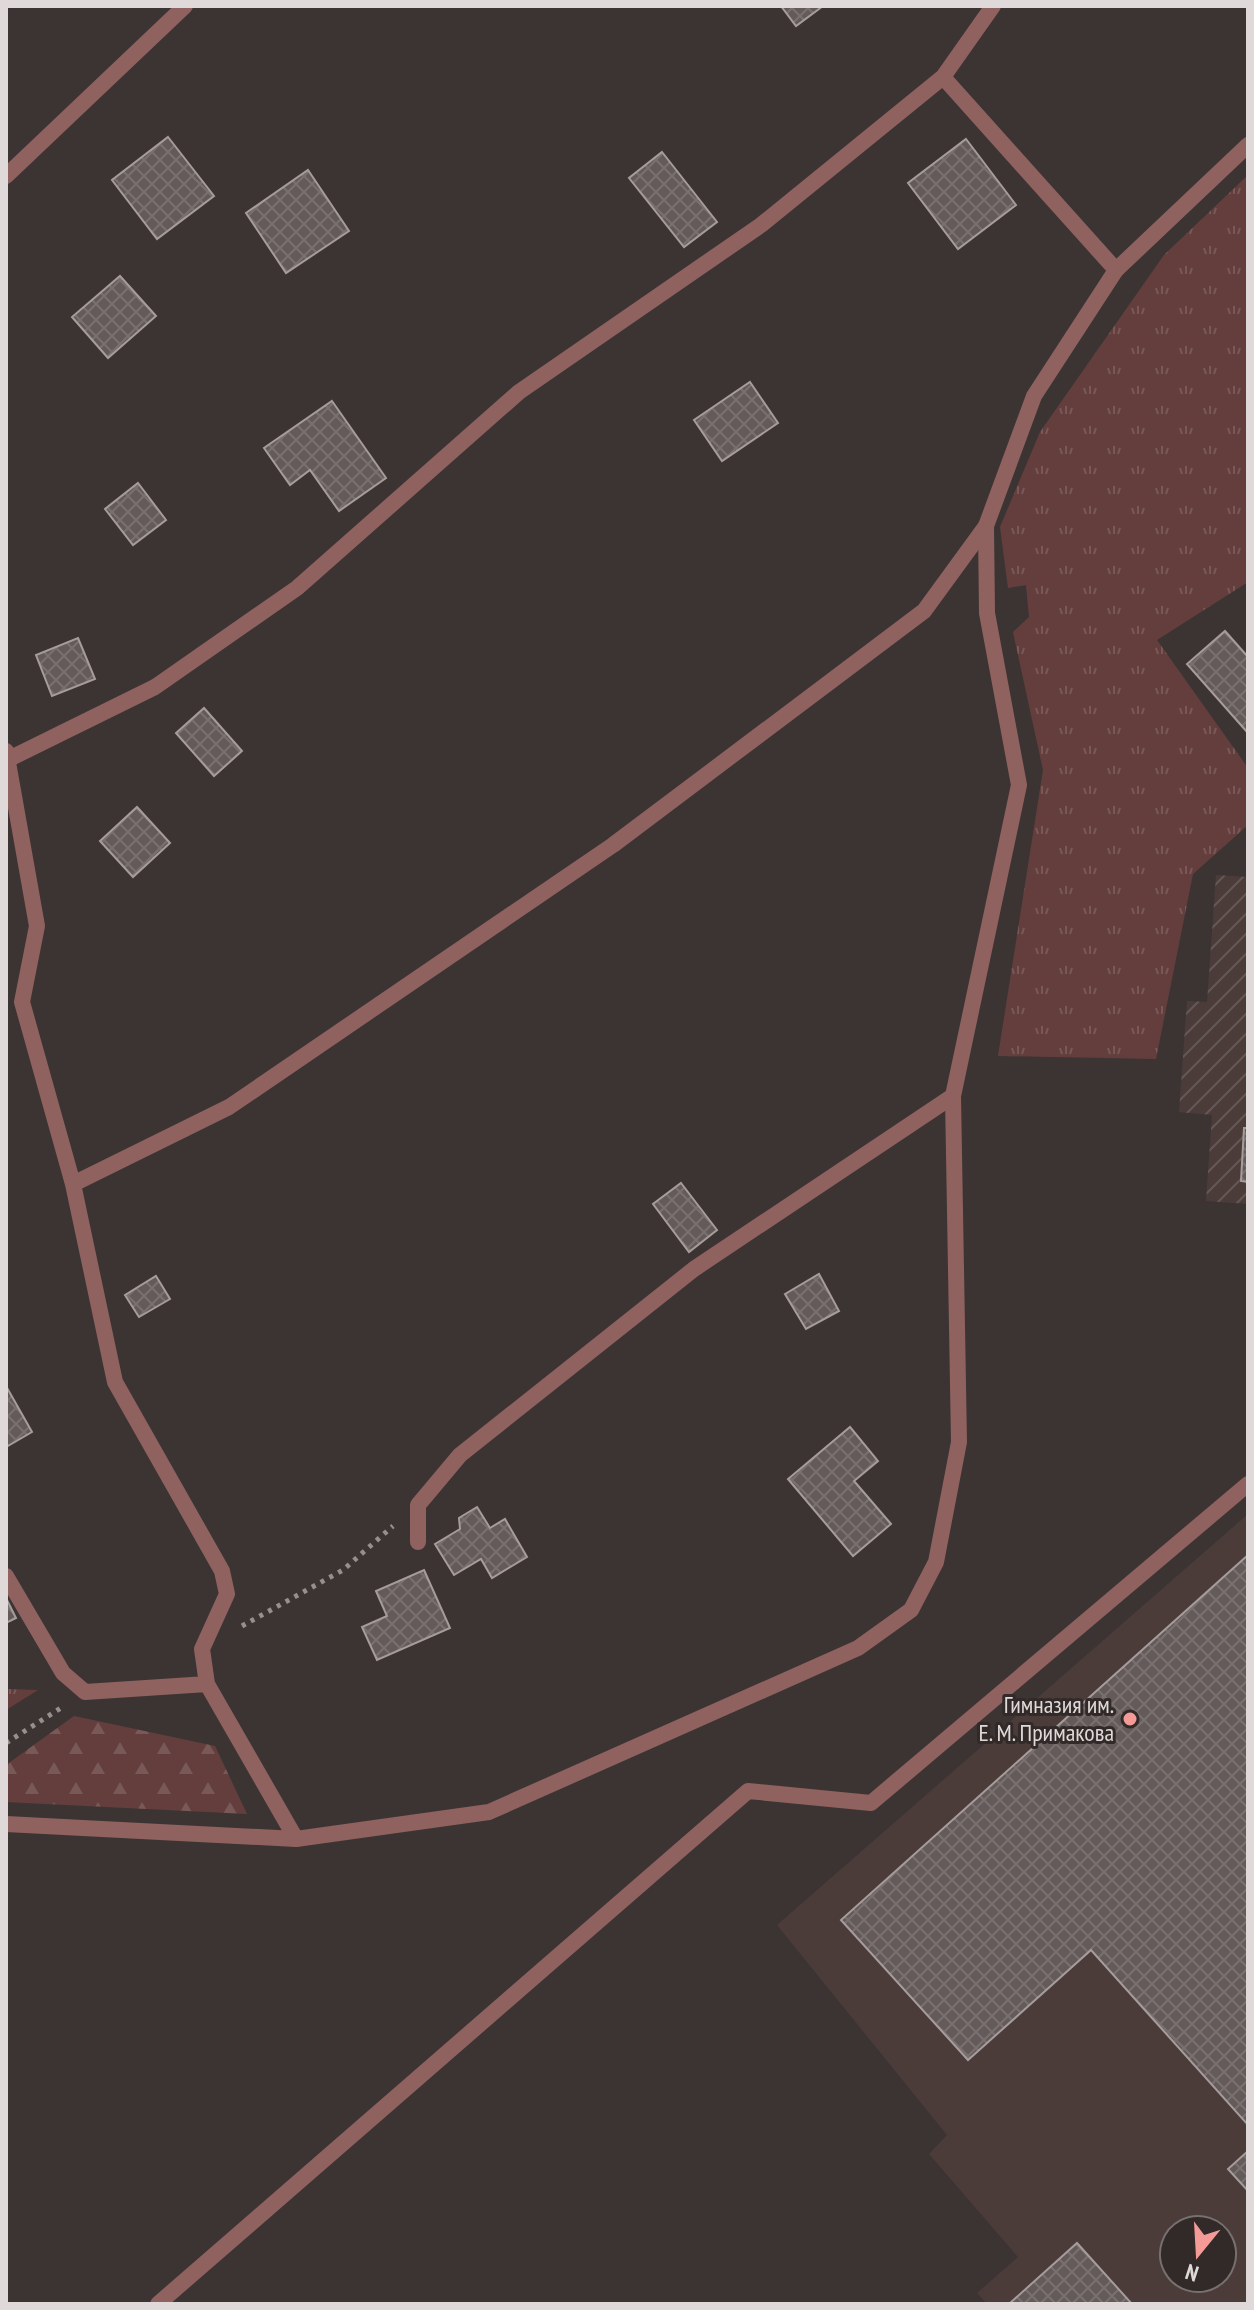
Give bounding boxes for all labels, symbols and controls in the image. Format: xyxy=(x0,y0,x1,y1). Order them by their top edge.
place label: Гимназия им. Е. М. Примакова xyxy=(978,1689,1114,1748)
marker: Гимназия им. Е. М. Примакова xyxy=(1121,1710,1139,1728)
north arrow xyxy=(1158,2214,1238,2294)
text: N xyxy=(1182,2258,1202,2288)

